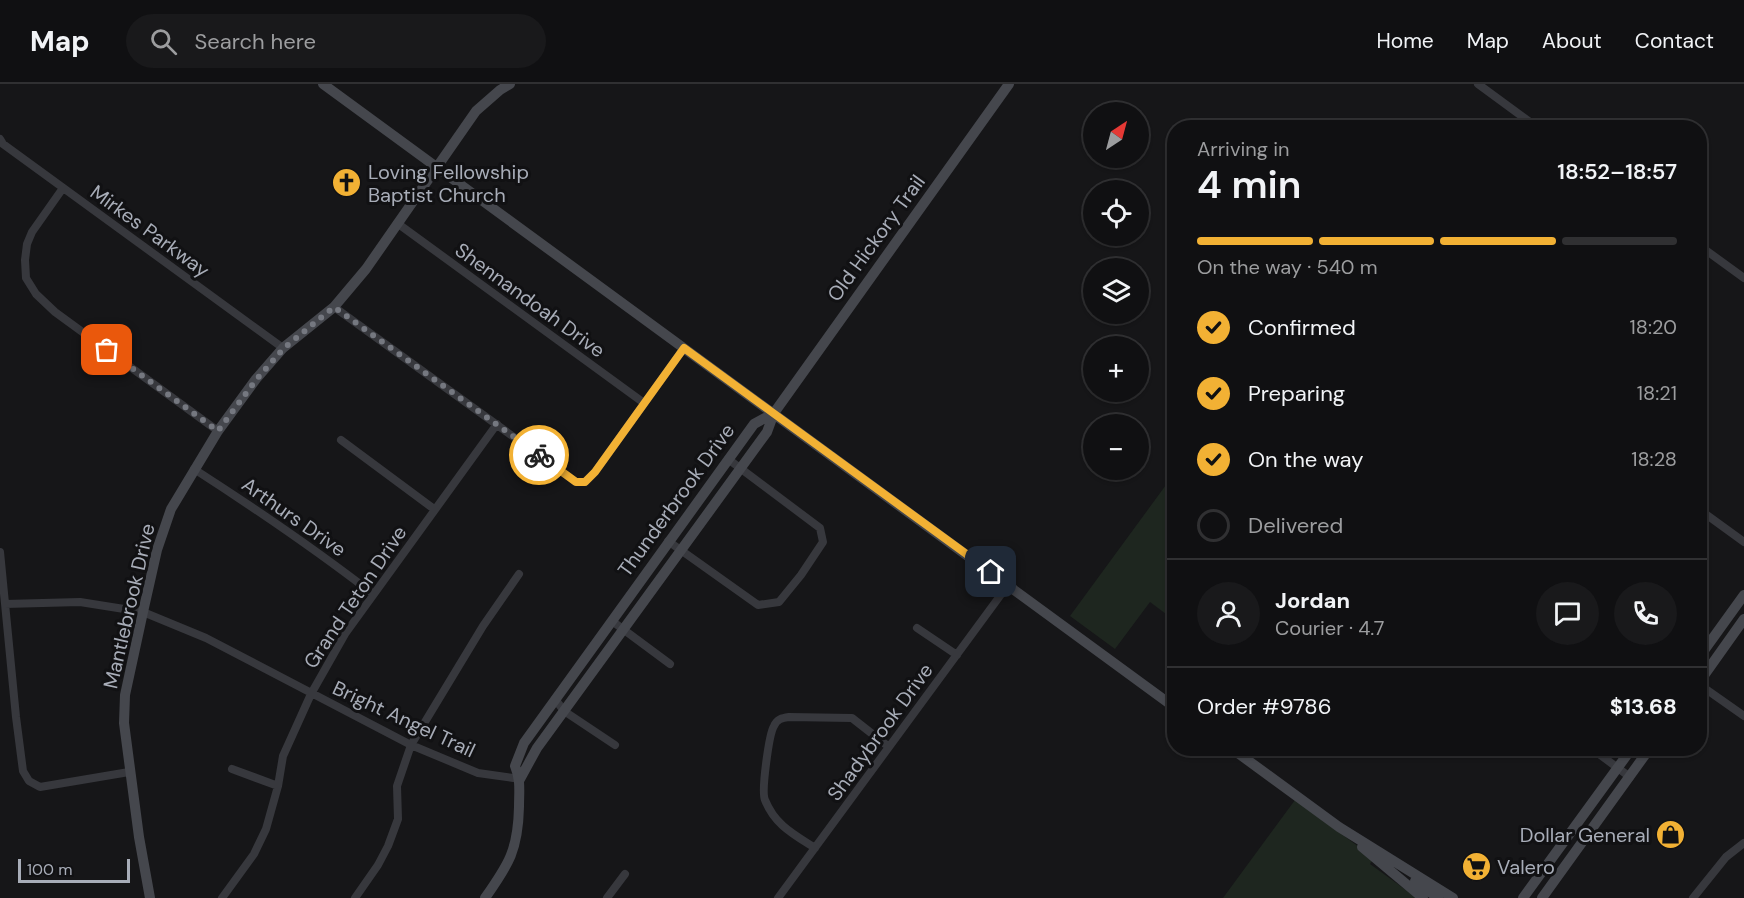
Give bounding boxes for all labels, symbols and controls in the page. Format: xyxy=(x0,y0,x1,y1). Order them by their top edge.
search box xyxy=(126,14,546,68)
text: Map xyxy=(30,23,90,60)
icon: search xyxy=(147,25,180,58)
text: Search here xyxy=(195,27,316,56)
text: Home xyxy=(1376,27,1434,55)
text: Map xyxy=(1467,27,1509,55)
text: About xyxy=(1542,27,1602,55)
text: Contact xyxy=(1635,27,1714,55)
north arrow xyxy=(1083,102,1149,168)
map controls xyxy=(1083,102,1149,480)
text: Arriving in xyxy=(1197,136,1289,162)
text: 18:52–18:57 xyxy=(1557,157,1677,186)
place label: Loving Fellowship Baptist Church xyxy=(368,159,529,208)
text: 4 min xyxy=(1197,159,1301,210)
church icon: Loving Fellowship Baptist Church xyxy=(331,167,363,199)
street label: Old Hickory Trail xyxy=(821,170,931,306)
street label: Mirkes Parkway xyxy=(85,179,215,283)
button: locate xyxy=(1083,180,1149,246)
street label: Shennandoah Drive xyxy=(450,237,610,363)
text: On the way · 540 m xyxy=(1197,254,1378,280)
button: layers xyxy=(1083,258,1149,324)
icon: check xyxy=(1197,311,1230,344)
text: Confirmed xyxy=(1248,313,1356,342)
text: 18:20 xyxy=(1630,314,1677,340)
pin xyxy=(81,324,132,375)
icon: bag xyxy=(90,333,123,366)
button: + xyxy=(1083,336,1149,402)
icon: check xyxy=(1197,377,1230,410)
text: Preparing xyxy=(1248,379,1345,408)
text: 18:21 xyxy=(1637,380,1677,406)
button: − xyxy=(1083,414,1149,480)
street label: Thunderbrook Drive xyxy=(612,418,740,582)
courier xyxy=(509,425,569,485)
icon: bike xyxy=(523,439,556,472)
icon: check xyxy=(1197,443,1230,476)
text: On the way xyxy=(1248,445,1363,474)
text: 18:28 xyxy=(1631,446,1677,472)
street label: Arthurs Drive xyxy=(237,471,351,563)
text: Delivered xyxy=(1248,511,1343,540)
street label: Mantlebrook Drive xyxy=(97,521,161,691)
street label: Grand Teton Drive xyxy=(298,521,412,673)
pin xyxy=(965,546,1016,597)
icon: home xyxy=(974,555,1007,588)
button: person xyxy=(1197,582,1260,645)
button: chat xyxy=(1536,582,1599,645)
button: phone xyxy=(1614,582,1677,645)
text: Jordan xyxy=(1275,586,1350,615)
text: Courier · 4.7 xyxy=(1275,615,1384,641)
street label: Shadybrook Drive xyxy=(821,658,939,806)
street label: Bright Angel Trail xyxy=(329,675,479,763)
text: Order #9786 xyxy=(1197,692,1332,721)
text: $13.68 xyxy=(1610,692,1677,721)
shop icon: Dollar General xyxy=(1655,819,1687,851)
place label: Dollar General xyxy=(1520,822,1650,848)
supermarket icon: Valero xyxy=(1460,851,1492,883)
place label: Valero xyxy=(1497,854,1555,880)
scale bar xyxy=(18,856,130,884)
text: 100 m xyxy=(27,859,72,880)

